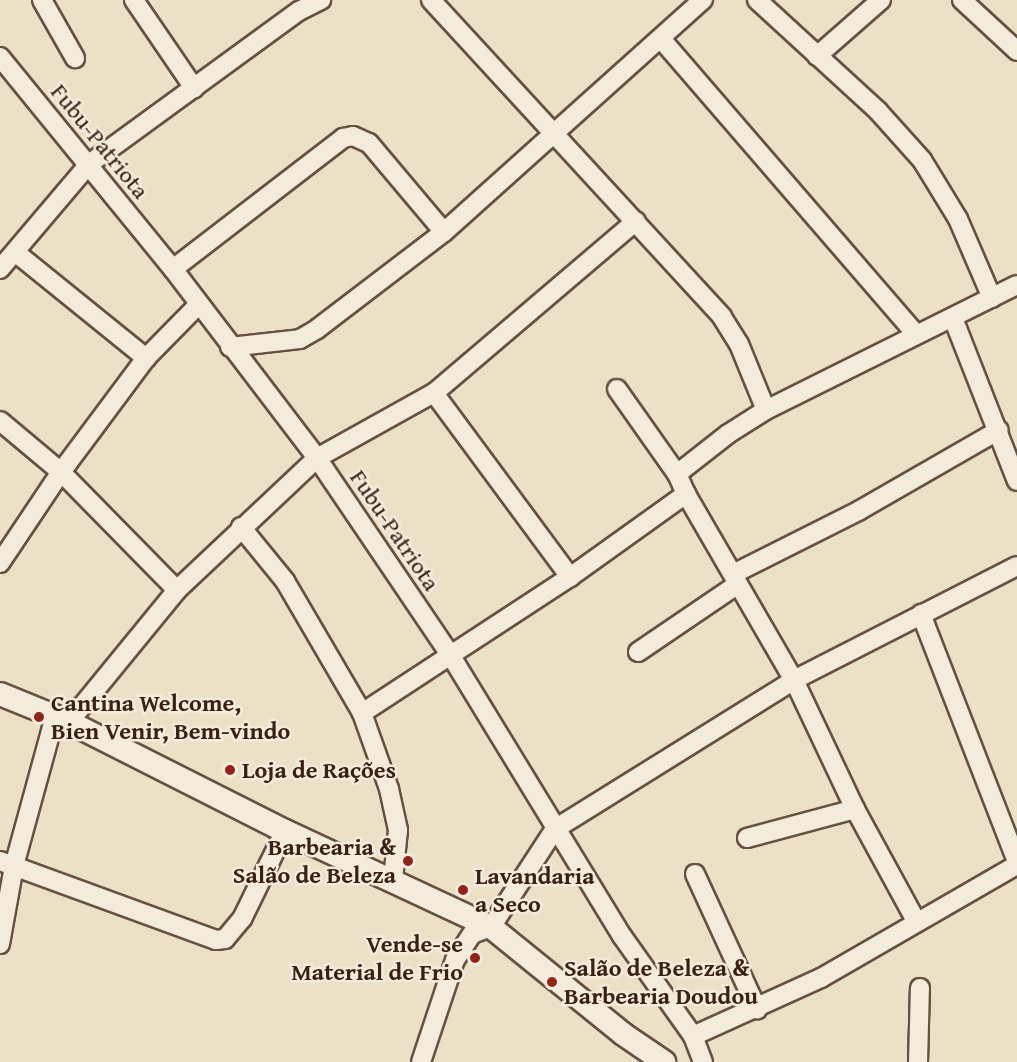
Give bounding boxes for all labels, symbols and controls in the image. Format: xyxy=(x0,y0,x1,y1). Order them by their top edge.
street label: Fubu-Patriota xyxy=(45,78,155,204)
street label: Fubu-Patriota xyxy=(344,464,446,596)
place label: Cantina Welcome, Bien Venir, Bem-vindo xyxy=(51,689,290,745)
marker: Cantina Welcome, Bien Venir, Bem-vindo xyxy=(32,710,46,724)
place label: Loja de Rações xyxy=(242,756,396,784)
marker: Loja de Rações xyxy=(223,763,237,777)
place label: Barbearia & Salão de Beleza xyxy=(233,833,396,889)
marker: Barbearia & Salão de Beleza xyxy=(401,854,415,868)
place label: Lavandaria a Seco xyxy=(475,862,595,918)
marker: Lavandaria a Seco xyxy=(456,883,470,897)
place label: Vende-se Material de Frio xyxy=(291,930,463,986)
marker: Vende-se Material de Frio xyxy=(468,951,482,965)
place label: Salão de Beleza & Barbearia Doudou xyxy=(564,954,758,1010)
marker: Salão de Beleza & Barbearia Doudou xyxy=(545,975,559,989)

